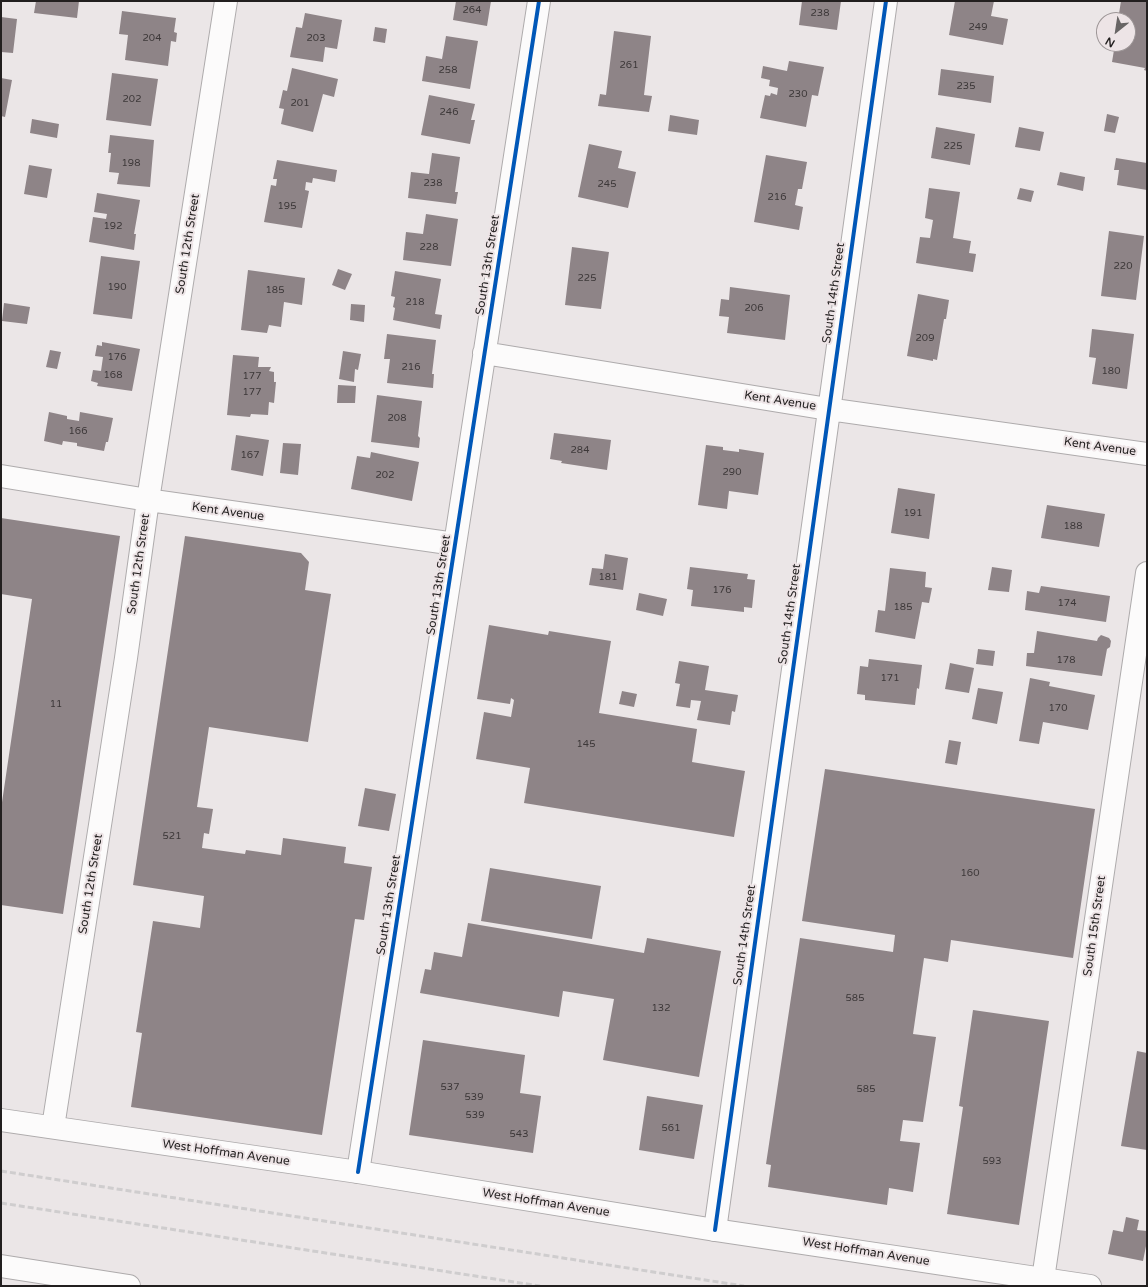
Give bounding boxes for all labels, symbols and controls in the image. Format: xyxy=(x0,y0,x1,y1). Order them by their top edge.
house number: 264 xyxy=(463,4,481,16)
house number: 238 xyxy=(811,7,829,19)
north arrow xyxy=(1096,12,1136,52)
house number: 249 xyxy=(969,21,987,33)
house number: 204 xyxy=(143,32,161,44)
house number: 203 xyxy=(307,32,325,44)
text: N xyxy=(1103,34,1117,50)
house number: 261 xyxy=(620,59,638,71)
house number: 258 xyxy=(439,64,457,76)
house number: 235 xyxy=(957,80,975,92)
house number: 230 xyxy=(789,88,807,100)
house number: 202 xyxy=(123,93,141,105)
house number: 201 xyxy=(291,97,309,109)
house number: 246 xyxy=(440,106,458,118)
house number: 225 xyxy=(944,140,962,152)
house number: 198 xyxy=(122,157,140,169)
house number: 238 xyxy=(424,177,442,189)
house number: 245 xyxy=(598,178,616,190)
house number: 216 xyxy=(768,191,786,203)
street label: South 12th Street xyxy=(173,193,203,295)
house number: 195 xyxy=(278,200,296,212)
street label: South 13th Street xyxy=(473,214,503,316)
house number: 192 xyxy=(104,220,122,232)
house number: 228 xyxy=(420,241,438,253)
street label: South 14th Street xyxy=(820,242,848,344)
house number: 220 xyxy=(1114,260,1132,272)
house number: 225 xyxy=(578,272,596,284)
house number: 190 xyxy=(108,281,126,293)
house number: 185 xyxy=(266,284,284,296)
house number: 218 xyxy=(406,296,424,308)
house number: 206 xyxy=(745,302,763,314)
house number: 209 xyxy=(916,332,934,344)
house number: 176 xyxy=(108,351,126,363)
house number: 216 xyxy=(402,361,420,373)
house number: 180 xyxy=(1102,365,1120,377)
house number: 168 xyxy=(104,369,122,381)
house number: 177 xyxy=(243,370,261,382)
house number: 177 xyxy=(243,386,261,398)
street label: Kent Avenue xyxy=(743,388,817,414)
house number: 208 xyxy=(388,412,406,424)
house number: 166 xyxy=(69,425,87,437)
street label: Kent Avenue xyxy=(1063,435,1137,459)
house number: 284 xyxy=(571,444,589,456)
house number: 167 xyxy=(241,449,259,461)
house number: 290 xyxy=(723,466,741,478)
house number: 202 xyxy=(376,469,394,481)
street label: Kent Avenue xyxy=(191,500,265,524)
house number: 191 xyxy=(904,507,922,519)
street label: South 12th Street xyxy=(125,513,153,615)
house number: 188 xyxy=(1064,520,1082,532)
street label: South 13th Street xyxy=(424,534,454,636)
street label: South 14th Street xyxy=(776,563,804,665)
house number: 181 xyxy=(599,571,617,583)
house number: 176 xyxy=(713,584,731,596)
house number: 174 xyxy=(1058,597,1076,609)
house number: 185 xyxy=(894,601,912,613)
house number: 178 xyxy=(1057,654,1075,666)
house number: 171 xyxy=(881,672,899,684)
house number: 11 xyxy=(50,698,62,710)
house number: 170 xyxy=(1049,702,1067,714)
house number: 145 xyxy=(577,738,595,750)
house number: 521 xyxy=(163,830,181,842)
street label: South 12th Street xyxy=(76,833,106,935)
street label: South 13th Street xyxy=(374,854,404,956)
house number: 160 xyxy=(961,867,979,879)
street label: South 15th Street xyxy=(1081,875,1109,977)
street label: South 14th Street xyxy=(731,884,759,986)
house number: 585 xyxy=(846,992,864,1004)
house number: 132 xyxy=(652,1002,670,1014)
house number: 537 xyxy=(441,1081,459,1093)
house number: 585 xyxy=(857,1083,875,1095)
house number: 539 xyxy=(465,1091,483,1103)
house number: 539 xyxy=(466,1109,484,1121)
house number: 561 xyxy=(662,1122,680,1134)
house number: 543 xyxy=(510,1128,528,1140)
street label: West Hoffman Avenue xyxy=(161,1137,291,1169)
house number: 593 xyxy=(983,1155,1001,1167)
street label: West Hoffman Avenue xyxy=(481,1186,611,1220)
street label: West Hoffman Avenue xyxy=(801,1235,931,1269)

